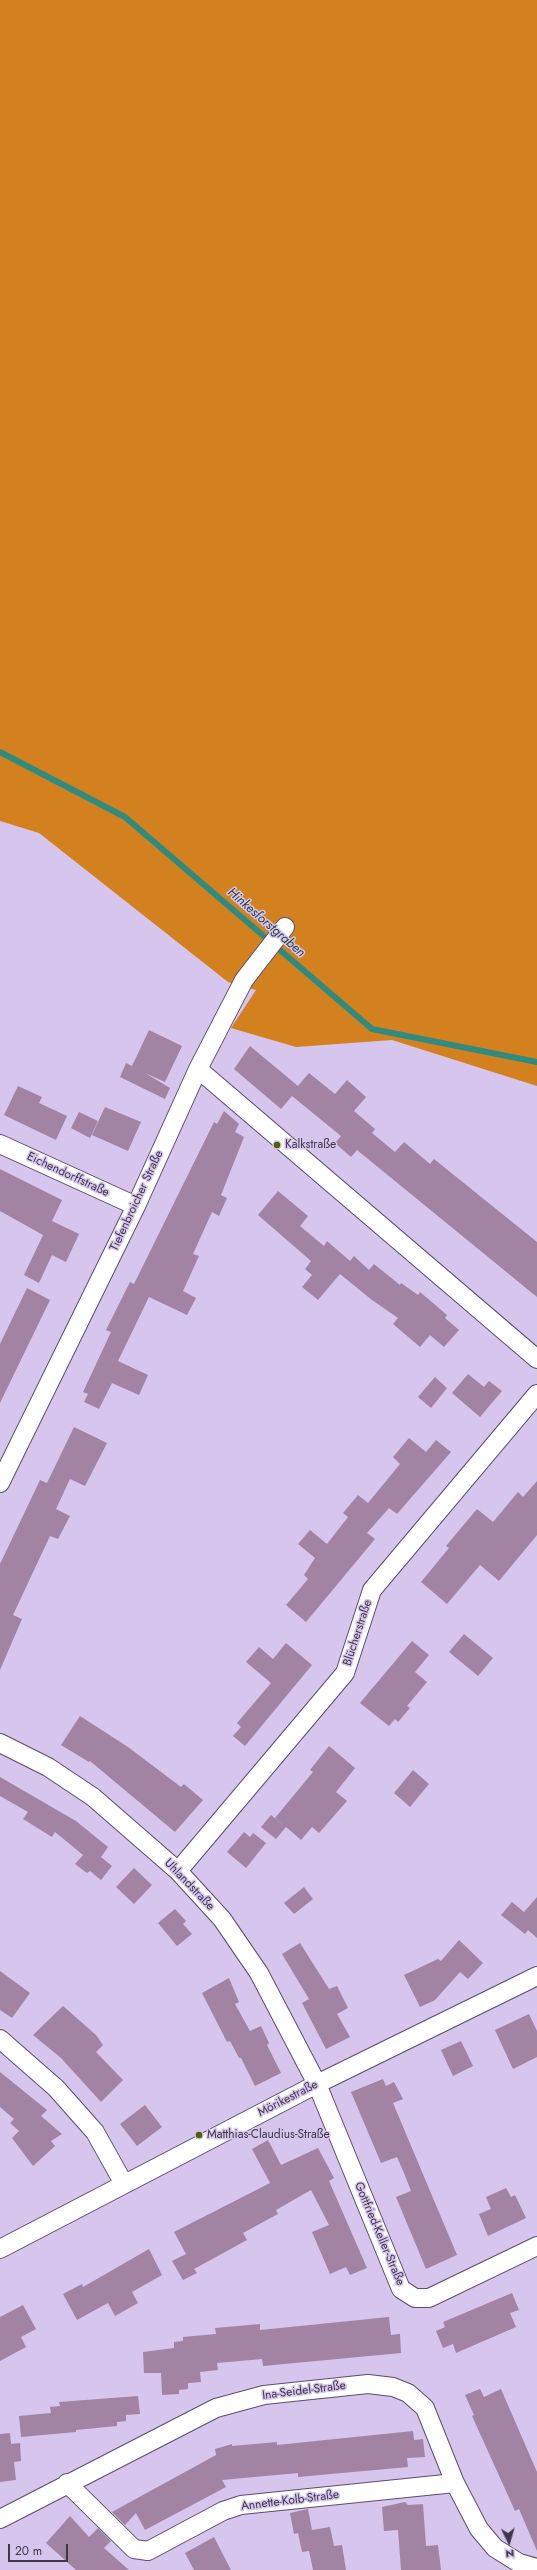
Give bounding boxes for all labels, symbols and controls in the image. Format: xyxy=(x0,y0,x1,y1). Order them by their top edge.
water label: Hinkesforstgraben xyxy=(224,885,308,961)
place label: Kalkstraße xyxy=(285,1138,336,1152)
marker: Kalkstraße xyxy=(272,1140,282,1150)
street label: Tiefenbroicher Straße xyxy=(107,1148,167,1254)
street label: Eichendorffstraße xyxy=(25,1150,111,1200)
street label: Blücherstraße xyxy=(341,1598,375,1668)
street label: Uhlandstraße xyxy=(161,1856,217,1914)
street label: Mörikestraße xyxy=(256,2078,320,2120)
place label: Matthias-Claudius-Straße xyxy=(207,2128,330,2142)
marker: Matthias-Claudius-Straße xyxy=(194,2130,204,2140)
street label: Gottfried-Keller-Straße xyxy=(351,2180,407,2288)
street label: Ina-Seidel-Straße xyxy=(261,2379,347,2403)
street label: Annette-Kolb-Straße xyxy=(240,2488,340,2514)
north arrow xyxy=(489,2522,529,2562)
scale bar xyxy=(10,2536,70,2562)
text: 20 m xyxy=(15,2542,42,2560)
text: N xyxy=(505,2546,515,2562)

